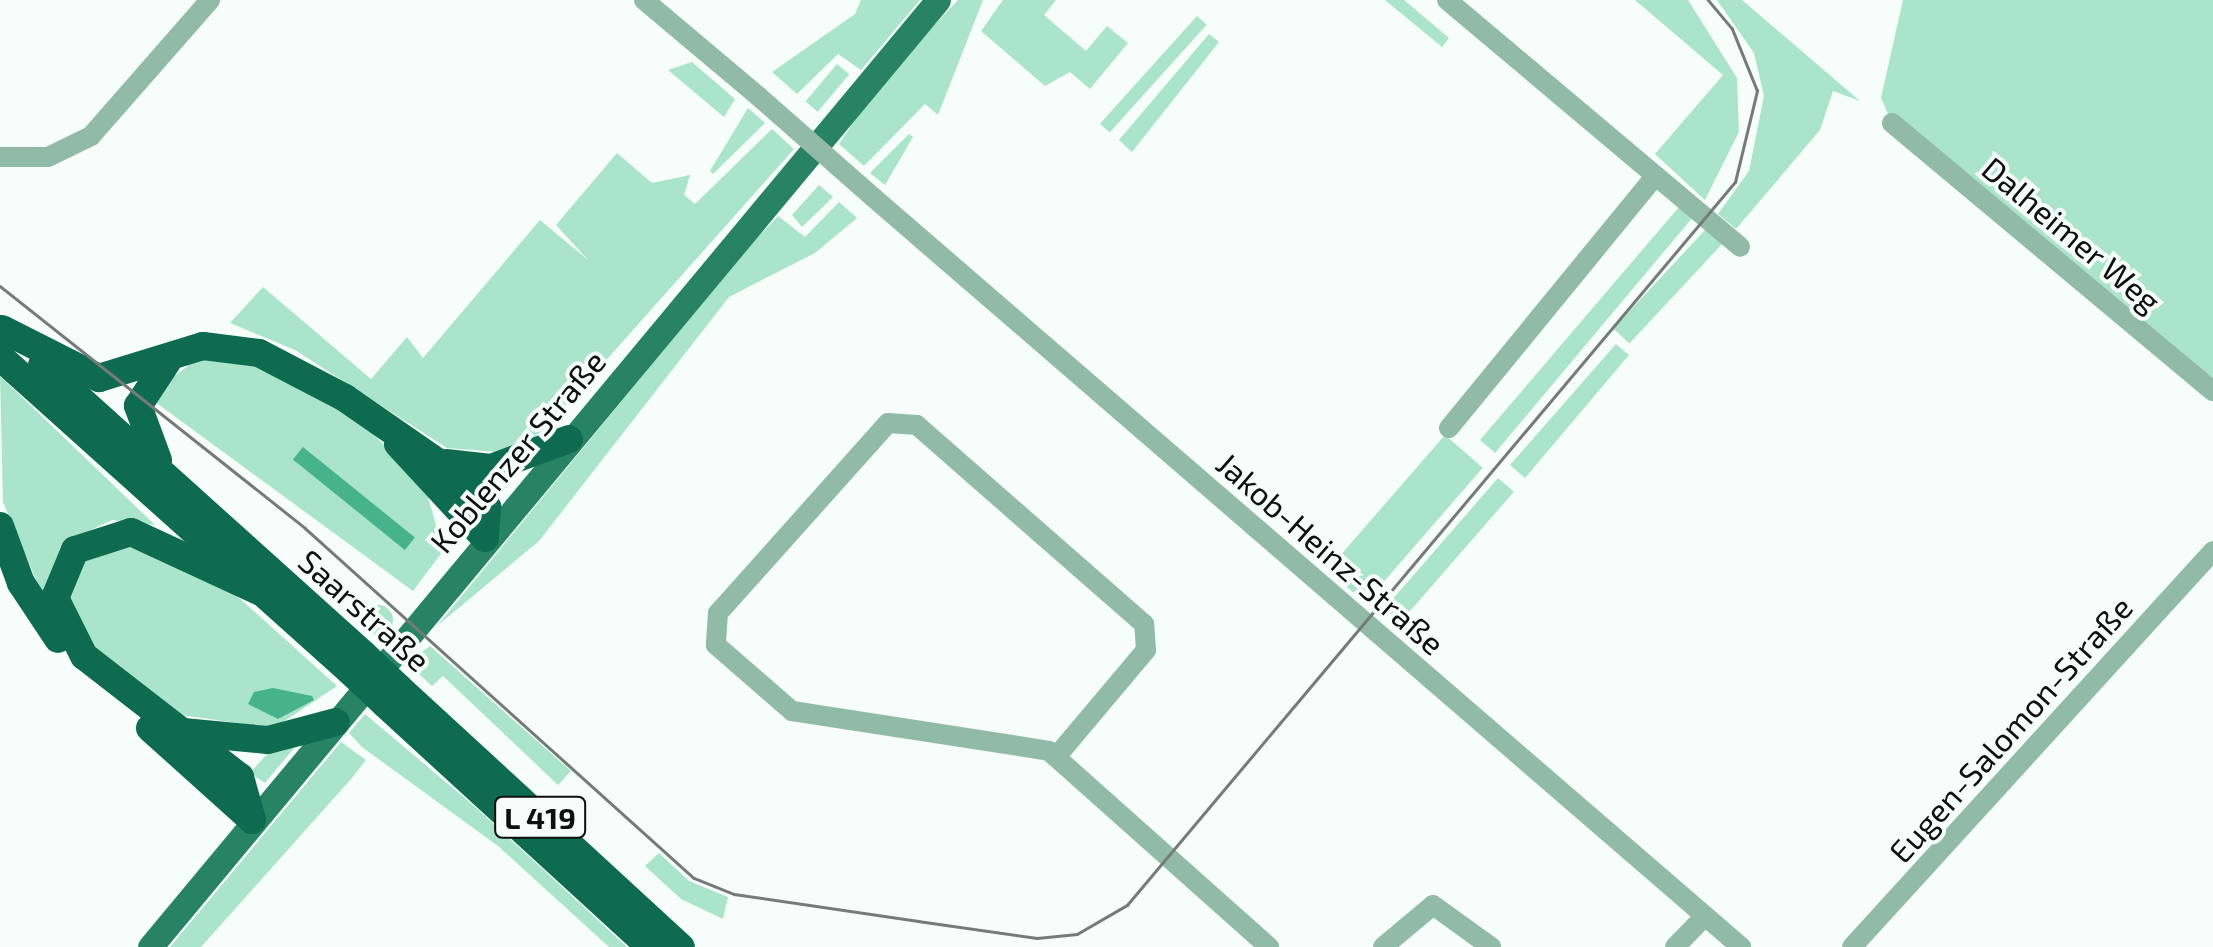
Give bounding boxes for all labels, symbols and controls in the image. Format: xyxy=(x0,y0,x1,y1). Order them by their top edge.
street label: Dalheimer Weg xyxy=(1975,148,2169,320)
street label: Koblenzer Straße xyxy=(421,342,613,560)
street label: Jakob-Heinz-Straße xyxy=(1209,444,1453,662)
street label: Saarstraße xyxy=(291,541,439,679)
street label: Eugen-Salomon-Straße xyxy=(1880,588,2140,870)
road number: L 419 xyxy=(492,792,588,842)

